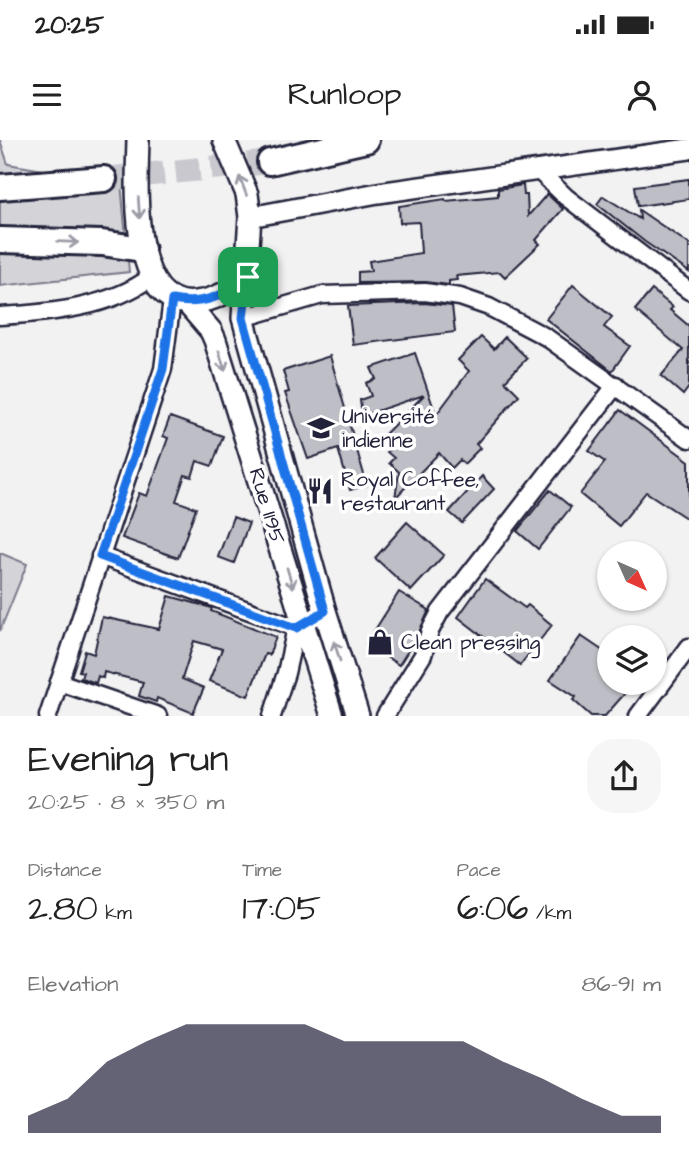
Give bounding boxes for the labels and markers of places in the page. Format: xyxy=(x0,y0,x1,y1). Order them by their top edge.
pin xyxy=(218,247,278,307)
place label: Université indienne xyxy=(342,402,435,455)
school or university icon: Université indienne xyxy=(306,413,336,443)
place label: Royal Coffee, restaurant xyxy=(341,465,480,518)
restaurant icon: Royal Coffee, restaurant xyxy=(305,476,335,506)
shop icon: Clean pressing xyxy=(365,627,395,657)
place label: Clean pressing xyxy=(401,628,541,659)

